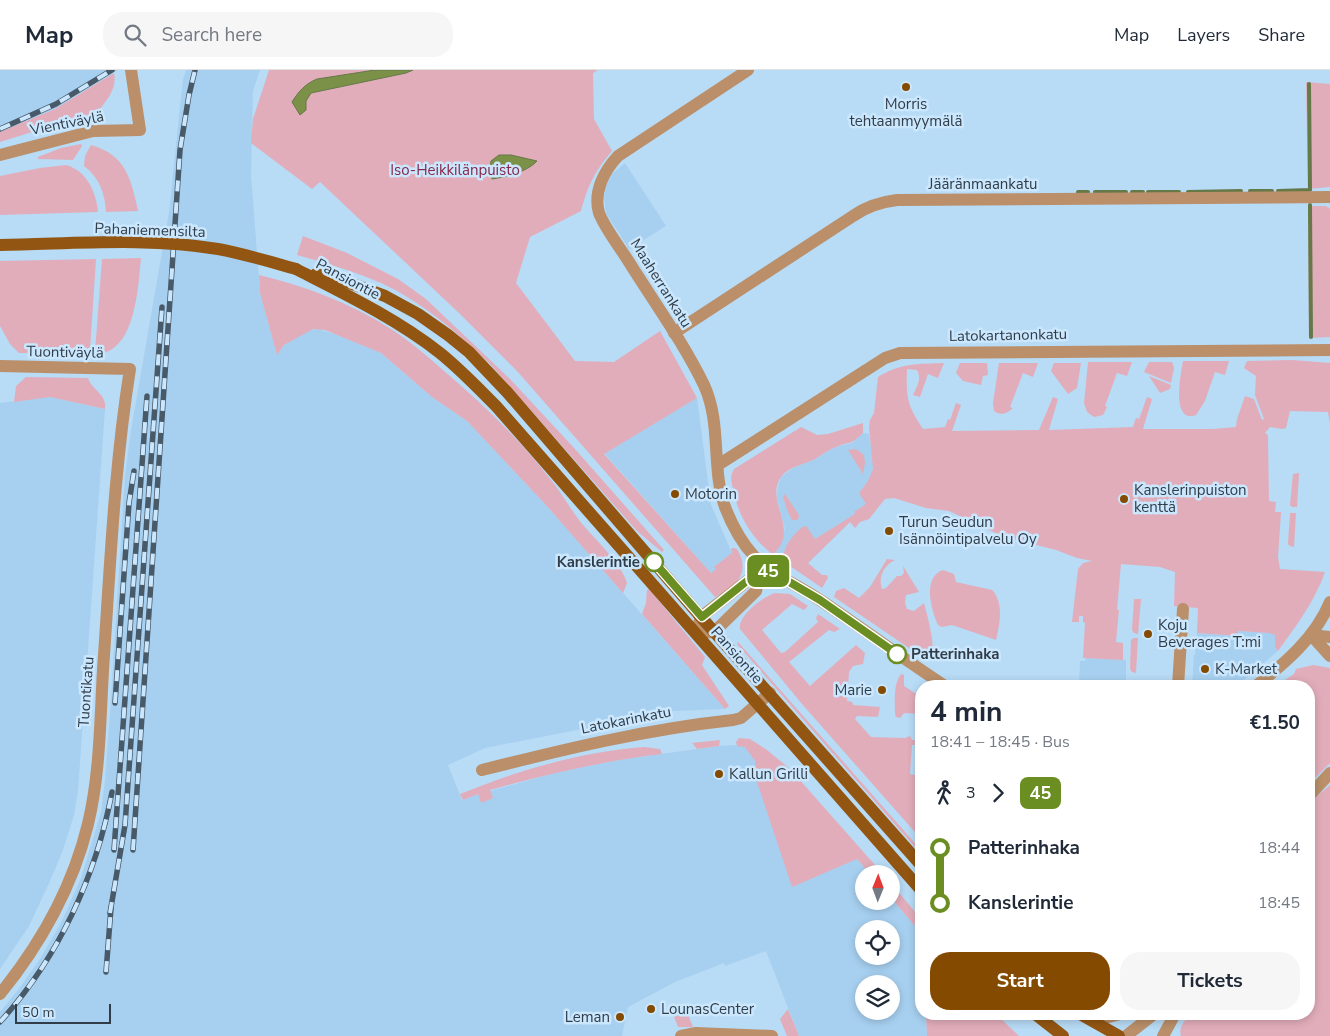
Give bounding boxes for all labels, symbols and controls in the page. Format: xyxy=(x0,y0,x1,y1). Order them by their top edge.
search box xyxy=(103,12,453,57)
text: Map xyxy=(25,19,73,51)
icon: search xyxy=(121,21,149,49)
text: Search here xyxy=(161,22,262,48)
text: Map xyxy=(1114,23,1149,47)
text: Layers xyxy=(1177,23,1230,47)
text: Share xyxy=(1258,23,1305,47)
marker: Morris tehtaanmyymälä xyxy=(900,81,912,93)
place label: Morris tehtaanmyymälä xyxy=(850,94,963,131)
street label: Vientiväylä xyxy=(27,106,106,140)
park label: Iso-Heikkilänpuisto xyxy=(390,160,520,180)
street label: Jääränmaankatu xyxy=(928,174,1037,194)
street label: Pahaniemensilta xyxy=(94,218,206,242)
street label: Maaherrankatu xyxy=(626,235,696,331)
street label: Pansiontie xyxy=(312,254,384,304)
street label: Latokartanonkatu xyxy=(949,324,1067,346)
street label: Tuontiväylä xyxy=(26,341,104,363)
place label: Kanslerinpuiston kenttä xyxy=(1134,480,1247,517)
place label: Motorin xyxy=(685,484,737,504)
marker: Motorin xyxy=(669,488,681,500)
marker: Kanslerinpuiston kenttä xyxy=(1118,493,1130,505)
place label: Turun Seudun Isännöintipalvelu Oy xyxy=(899,512,1037,549)
marker: Turun Seudun Isännöintipalvelu Oy xyxy=(883,525,895,537)
place label: Kanslerintie xyxy=(557,552,640,572)
marker: Kanslerintie xyxy=(644,552,664,572)
line badge: 45 xyxy=(746,555,790,587)
text: 45 xyxy=(757,559,779,583)
place label: Koju Beverages T:mi xyxy=(1158,615,1261,652)
street label: Pansiontie xyxy=(707,622,767,688)
marker: Koju Beverages T:mi xyxy=(1142,628,1154,640)
marker: Patterinhaka xyxy=(887,644,907,664)
place label: Patterinhaka xyxy=(911,644,999,664)
street label: Tuontikatu xyxy=(74,656,98,728)
place label: K-Market xyxy=(1215,659,1278,679)
marker: K-Market xyxy=(1199,663,1211,675)
place label: Marie xyxy=(834,680,872,700)
marker: Marie xyxy=(876,684,888,696)
text: 4 min xyxy=(930,693,1002,731)
street label: Latokarinkatu xyxy=(579,701,673,739)
text: €1.50 xyxy=(1250,710,1300,736)
text: 18:41 – 18:45 · Bus xyxy=(930,731,1070,753)
place label: Kallun Grilli xyxy=(729,764,808,784)
marker: Kallun Grilli xyxy=(713,768,725,780)
icon: walk xyxy=(930,779,958,807)
icon: forward xyxy=(984,779,1012,807)
text: 45 xyxy=(1030,781,1051,805)
text: 3 xyxy=(966,782,976,804)
text: Patterinhaka xyxy=(968,835,1080,861)
text: 18:44 xyxy=(1258,837,1300,859)
north arrow xyxy=(855,865,900,910)
map controls xyxy=(855,865,900,1020)
text: Kanslerintie xyxy=(968,890,1074,916)
text: 18:45 xyxy=(1258,892,1300,914)
button: locate xyxy=(855,920,900,965)
button: Start xyxy=(930,952,1110,1010)
button: Tickets xyxy=(1120,952,1300,1010)
button: layers xyxy=(855,975,900,1020)
place label: LounasCenter xyxy=(661,999,755,1019)
scale bar xyxy=(15,1001,111,1024)
text: 50 m xyxy=(22,1003,54,1022)
marker: LounasCenter xyxy=(645,1003,657,1015)
place label: Leman xyxy=(565,1007,610,1027)
marker: Leman xyxy=(614,1011,626,1023)

